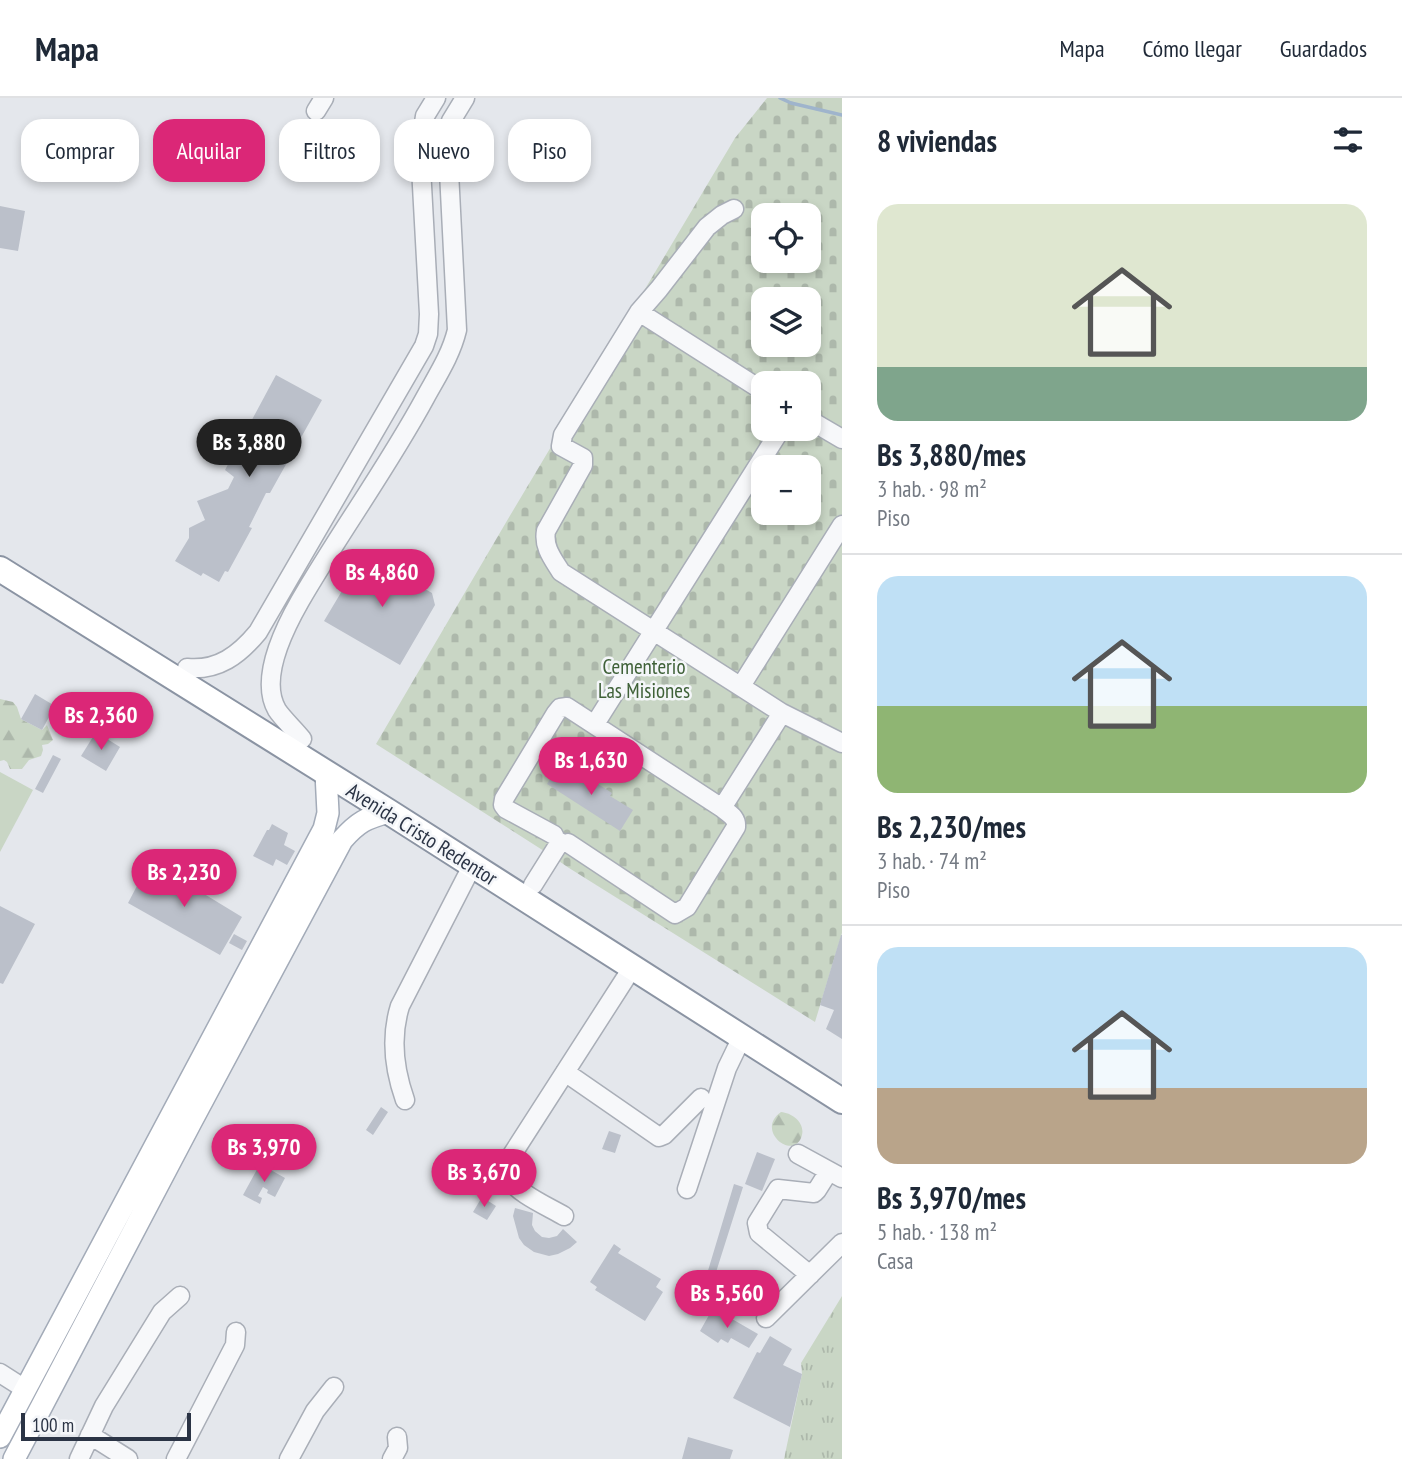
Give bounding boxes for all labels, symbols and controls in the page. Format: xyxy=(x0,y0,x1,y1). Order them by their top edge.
text: Mapa xyxy=(35,27,99,70)
text: Mapa xyxy=(1060,33,1105,64)
text: Cómo llegar xyxy=(1143,33,1242,64)
text: Guardados xyxy=(1280,33,1367,64)
chip: Comprar xyxy=(21,119,139,182)
chip: Alquilar xyxy=(153,119,265,182)
chip: Filtros xyxy=(279,119,380,182)
chip: Nuevo xyxy=(394,119,494,182)
chip: Piso xyxy=(508,119,591,182)
text: 8 viviendas xyxy=(877,121,997,160)
icon: filters xyxy=(1329,121,1367,159)
map controls xyxy=(751,203,821,525)
button: locate xyxy=(751,203,821,273)
icon: home xyxy=(1059,249,1185,375)
button: layers xyxy=(751,287,821,357)
button: + xyxy=(751,371,821,441)
pin: Bs 3,880 xyxy=(177,420,321,479)
text: Bs 3,880 xyxy=(213,427,285,456)
text: Bs 3,880/mes xyxy=(877,435,1026,474)
button: − xyxy=(751,455,821,525)
text: 3 hab. · 98 m² xyxy=(877,474,987,503)
text: Piso xyxy=(877,503,910,532)
pin: Bs 4,860 xyxy=(310,550,454,609)
text: Bs 4,860 xyxy=(346,557,418,586)
icon: home xyxy=(1059,621,1185,747)
park label: Cementerio Las Misiones xyxy=(598,653,690,704)
pin: Bs 2,360 xyxy=(29,692,173,752)
text: Bs 2,360 xyxy=(65,700,137,729)
pin: Bs 1,630 xyxy=(519,738,663,797)
text: Bs 1,630 xyxy=(555,745,627,774)
street label: Avenida Cristo Redentor xyxy=(341,777,503,891)
text: Bs 2,230/mes xyxy=(877,807,1026,846)
text: 3 hab. · 74 m² xyxy=(877,846,987,875)
pin: Bs 2,230 xyxy=(112,850,256,909)
text: Bs 2,230 xyxy=(148,857,220,886)
text: Piso xyxy=(877,875,910,904)
icon: home xyxy=(1059,992,1185,1118)
pin: Bs 3,970 xyxy=(192,1124,336,1184)
text: Bs 3,970 xyxy=(228,1132,300,1161)
pin: Bs 3,670 xyxy=(412,1150,556,1209)
text: Bs 3,670 xyxy=(448,1157,520,1186)
text: Bs 3,970/mes xyxy=(877,1178,1026,1217)
text: 5 hab. · 138 m² xyxy=(877,1217,997,1246)
text: Casa xyxy=(877,1246,913,1275)
pin: Bs 5,560 xyxy=(655,1270,799,1330)
text: Bs 5,560 xyxy=(691,1278,763,1307)
scale bar xyxy=(21,1410,191,1442)
text: 100 m xyxy=(32,1413,74,1437)

